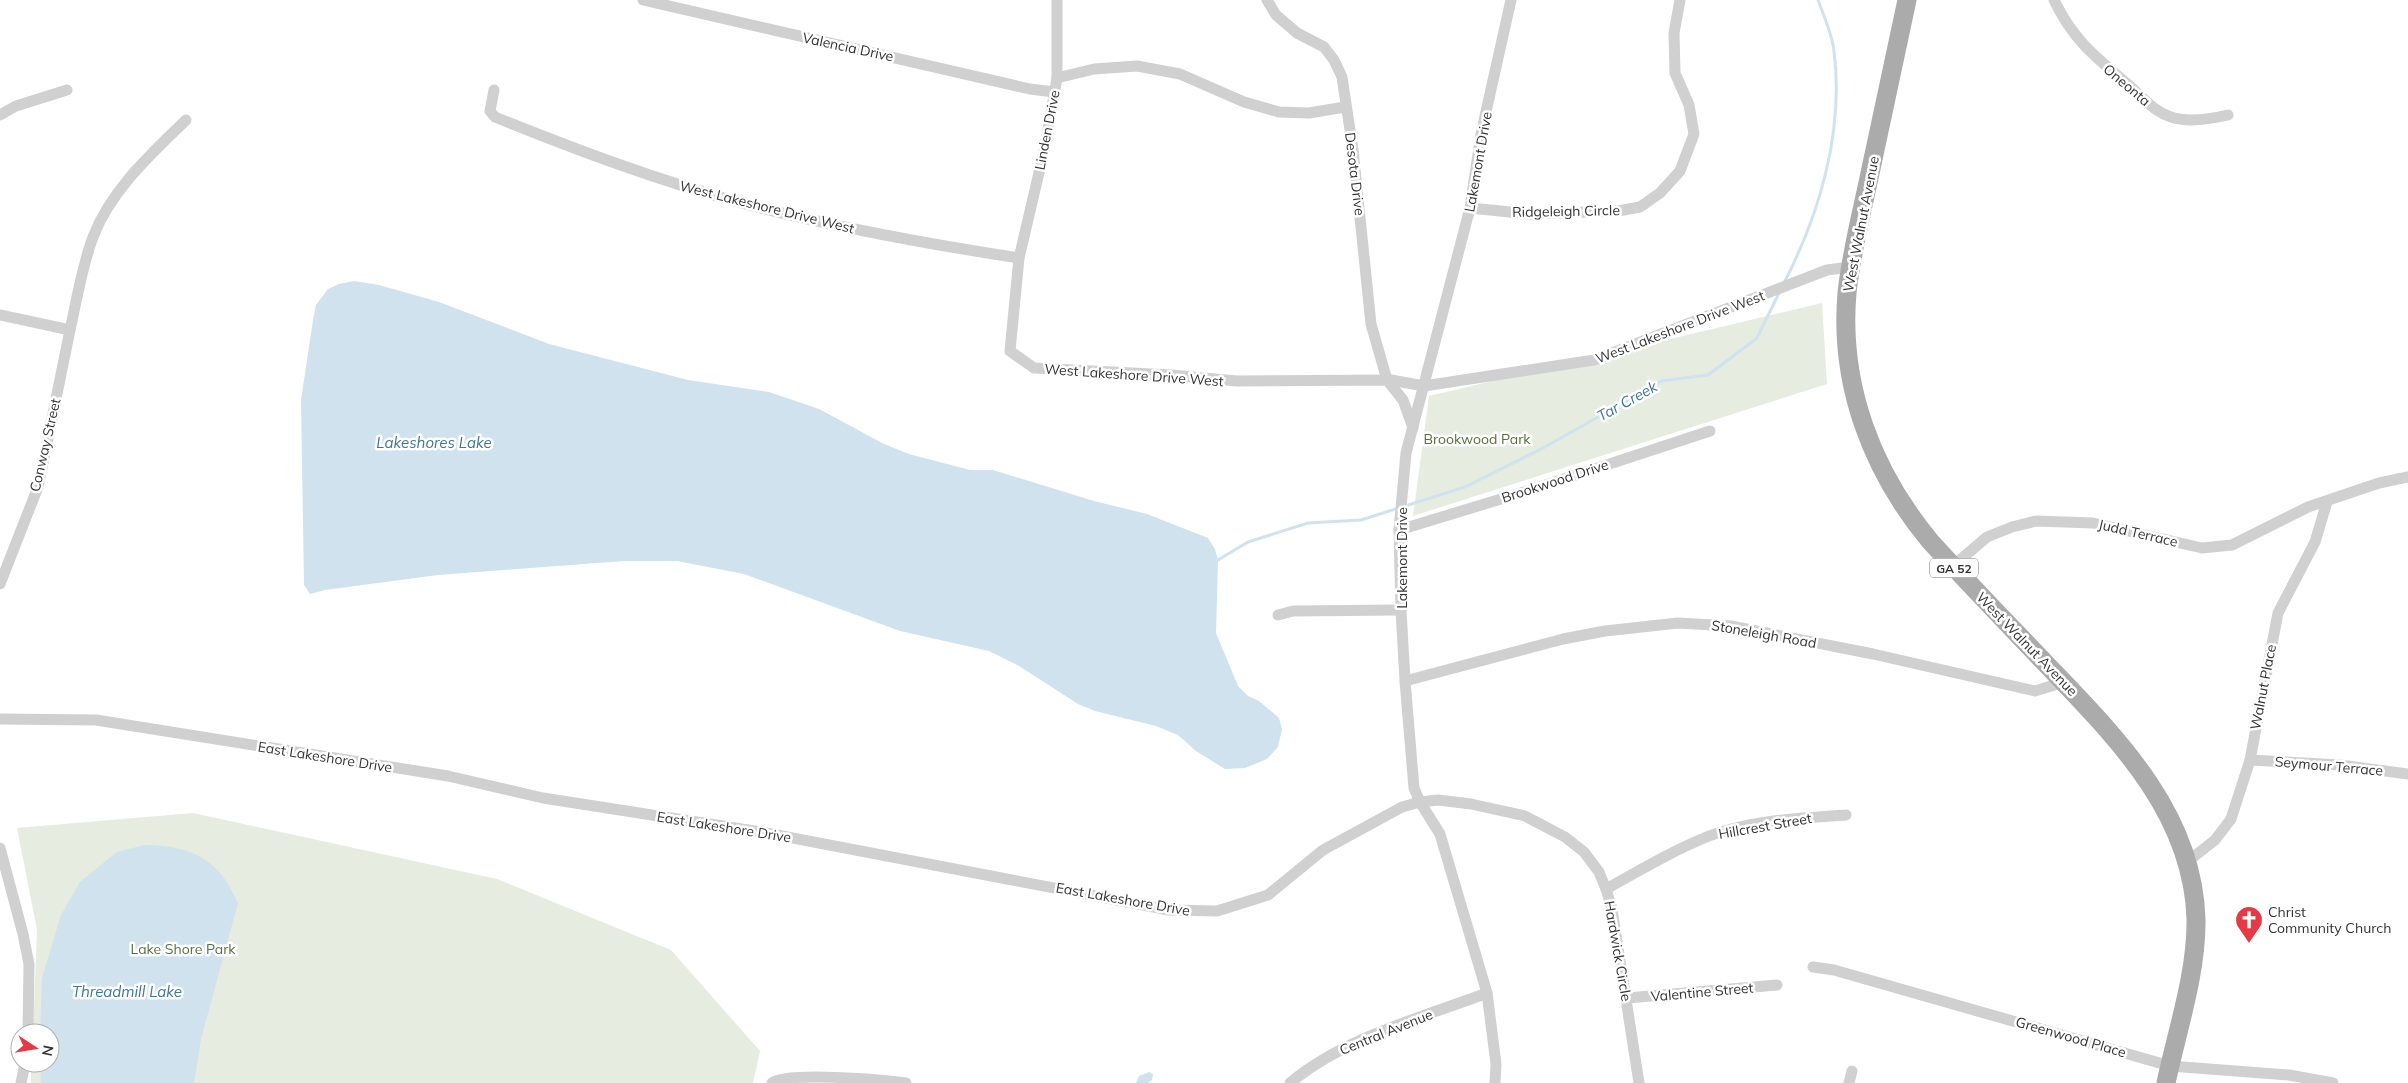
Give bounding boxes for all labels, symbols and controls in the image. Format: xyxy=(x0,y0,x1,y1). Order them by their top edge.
street label: Valencia Drive xyxy=(801,29,895,65)
street label: Oneonta xyxy=(2100,60,2154,110)
street label: Linden Drive xyxy=(1030,89,1064,171)
street label: Lakemont Drive xyxy=(1460,110,1496,214)
street label: Desota Drive xyxy=(1341,131,1369,217)
street label: West Walnut Avenue xyxy=(1839,155,1883,293)
street label: West Lakeshore Drive West xyxy=(678,177,856,237)
street label: Ridgeleigh Circle xyxy=(1512,201,1620,221)
street label: West Lakeshore Drive West xyxy=(1593,286,1767,368)
street label: West Lakeshore Drive West xyxy=(1044,360,1224,390)
water label: Tar Creek xyxy=(1594,376,1662,425)
street label: Conway Street xyxy=(26,396,65,493)
park label: Brookwood Park xyxy=(1423,430,1531,448)
water label: Lakeshores Lake xyxy=(376,433,492,452)
street label: Brookwood Drive xyxy=(1499,455,1611,507)
street label: Lakemont Drive xyxy=(1393,507,1411,609)
street label: Judd Terrace xyxy=(2096,515,2180,551)
road number: GA 52 xyxy=(1930,558,1978,578)
street label: West Walnut Avenue xyxy=(1973,588,2081,700)
street label: Stoneleigh Road xyxy=(1710,616,1818,652)
street label: Walnut Place xyxy=(2246,643,2280,731)
street label: East Lakeshore Drive xyxy=(256,737,394,777)
street label: Seymour Terrace xyxy=(2274,752,2384,780)
street label: East Lakeshore Drive xyxy=(655,807,793,847)
street label: Hillcrest Street xyxy=(1717,809,1813,843)
street label: East Lakeshore Drive xyxy=(1055,878,1191,920)
street label: Hardwick Circle xyxy=(1600,899,1636,1003)
place label: Christ Community Church xyxy=(2268,903,2391,937)
church icon: Christ Community Church xyxy=(2234,905,2264,944)
park label: Lake Shore Park xyxy=(131,940,236,958)
street label: Valentine Street xyxy=(1650,979,1754,1005)
water label: Threadmill Lake xyxy=(72,982,182,1001)
street label: Central Avenue xyxy=(1337,1005,1435,1059)
street label: Greenwood Place xyxy=(2014,1013,2128,1061)
north arrow xyxy=(10,1023,60,1073)
text: N xyxy=(38,1044,58,1058)

